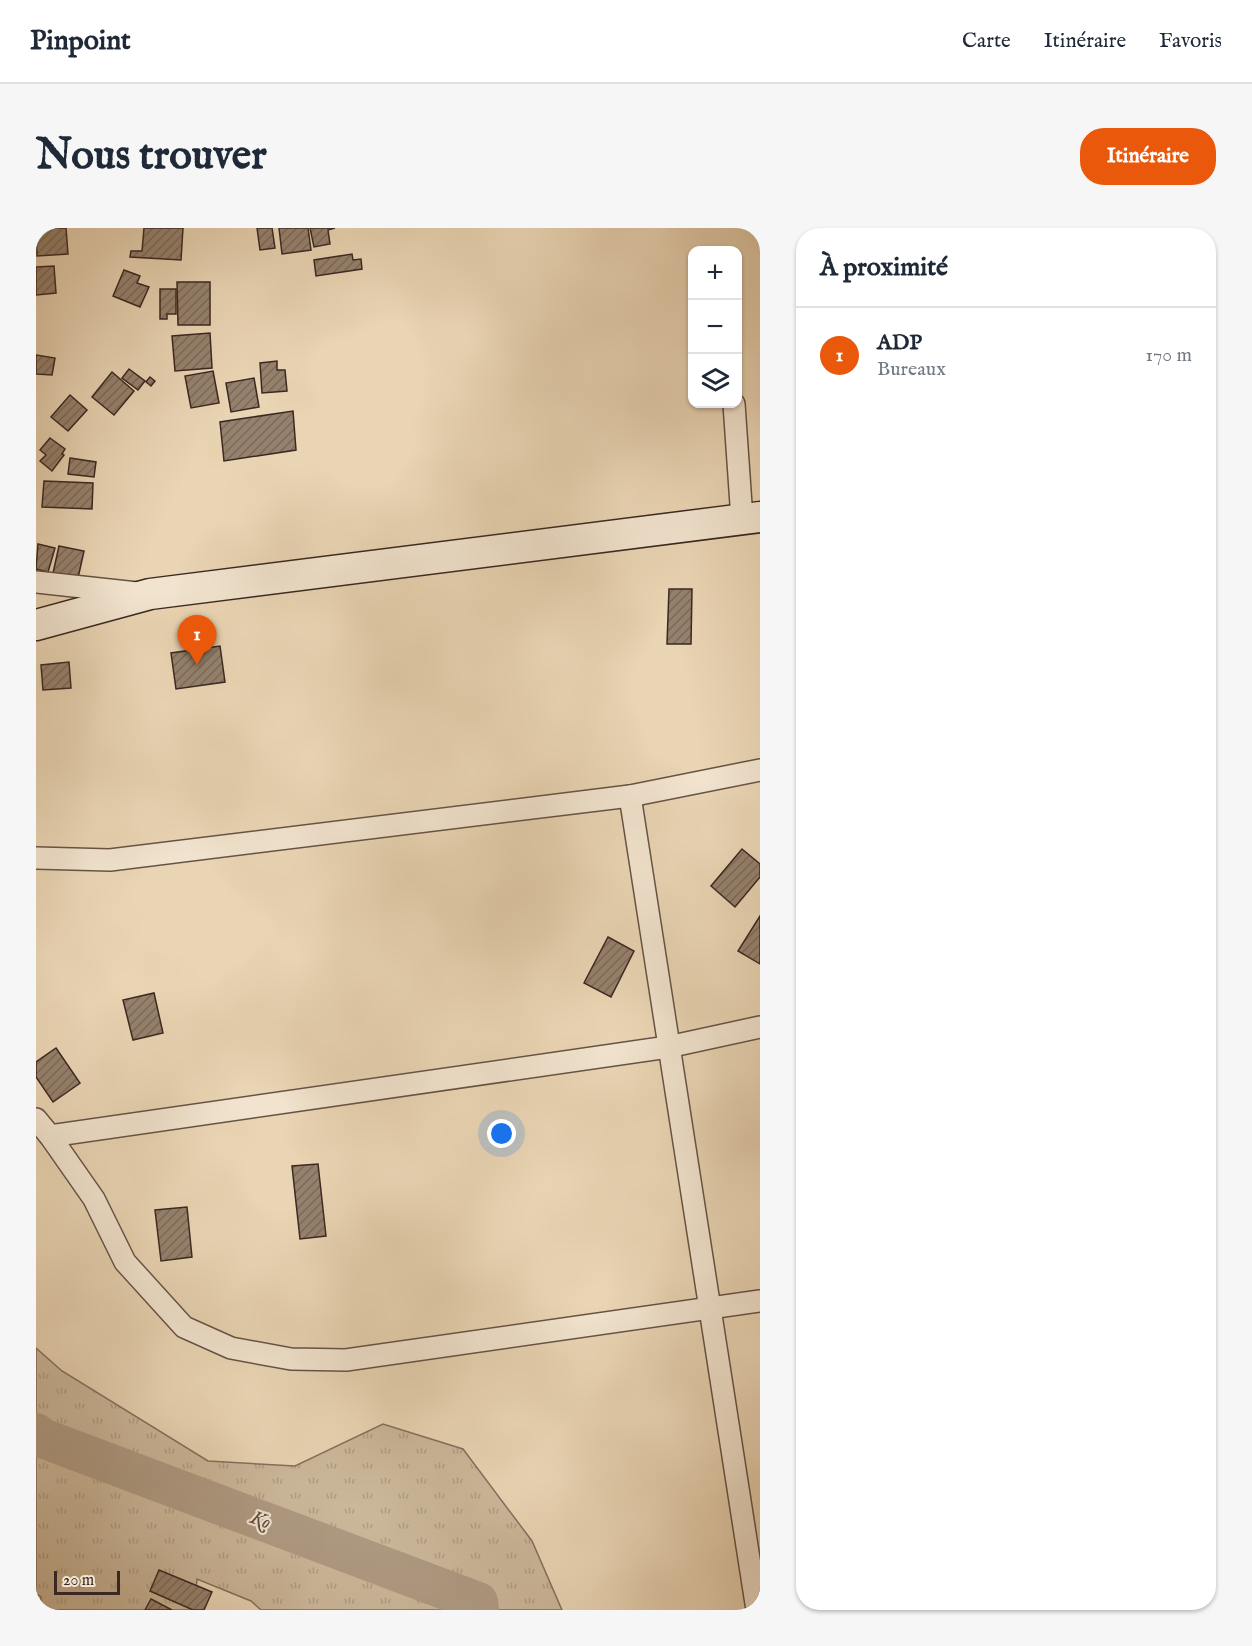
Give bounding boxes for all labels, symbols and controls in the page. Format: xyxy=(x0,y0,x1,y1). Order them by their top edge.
text: Pinpoint xyxy=(30,24,131,59)
text: Carte xyxy=(962,28,1011,55)
text: Itinéraire xyxy=(1044,28,1126,55)
text: Favoris xyxy=(1159,28,1222,55)
button: Itinéraire xyxy=(1080,128,1216,185)
text: Nous trouver xyxy=(36,130,267,183)
map controls xyxy=(688,246,742,408)
button: + xyxy=(688,246,742,300)
text: À proximité xyxy=(820,251,948,284)
button: − xyxy=(688,300,742,354)
text: ADP xyxy=(877,329,922,357)
text: 1 xyxy=(836,343,843,368)
text: 170 m xyxy=(1146,343,1192,368)
button: layers xyxy=(688,354,742,408)
text: Bureaux xyxy=(877,357,946,382)
pin: 1 xyxy=(178,616,216,665)
your location xyxy=(487,1119,516,1148)
water label: Ko xyxy=(246,1505,274,1536)
scale bar xyxy=(54,1568,120,1596)
text: 20 m xyxy=(63,1571,94,1591)

